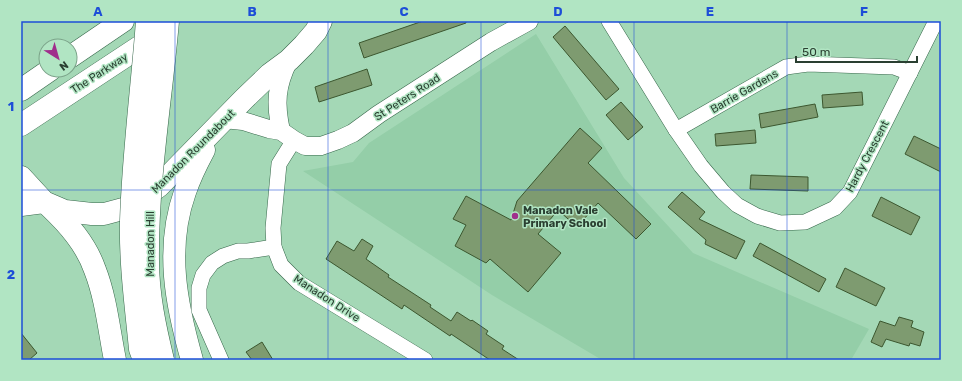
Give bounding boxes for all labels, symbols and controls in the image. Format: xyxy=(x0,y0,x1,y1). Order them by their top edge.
text: A xyxy=(93,4,103,19)
text: B xyxy=(247,4,257,19)
text: C xyxy=(399,4,409,19)
text: D xyxy=(553,4,563,19)
text: E xyxy=(706,4,714,19)
text: F xyxy=(860,4,868,19)
north arrow xyxy=(38,38,78,78)
scale bar xyxy=(796,38,917,64)
text: 50 m xyxy=(802,45,830,59)
street label: The Parkway xyxy=(68,50,130,97)
text: N xyxy=(57,58,71,73)
street label: Barrie Gardens xyxy=(708,67,781,116)
street label: St Peters Road xyxy=(372,71,443,124)
text: 1 xyxy=(8,99,14,114)
street label: Manadon Roundabout xyxy=(149,106,238,196)
street label: Hardy Crescent xyxy=(843,118,892,194)
place label: Manadon Vale Primary School xyxy=(523,204,606,230)
street label: Manadon Hill xyxy=(144,211,157,277)
marker: Manadon Vale Primary School xyxy=(510,211,520,221)
text: 2 xyxy=(7,267,15,282)
street label: Manadon Drive xyxy=(291,272,362,325)

